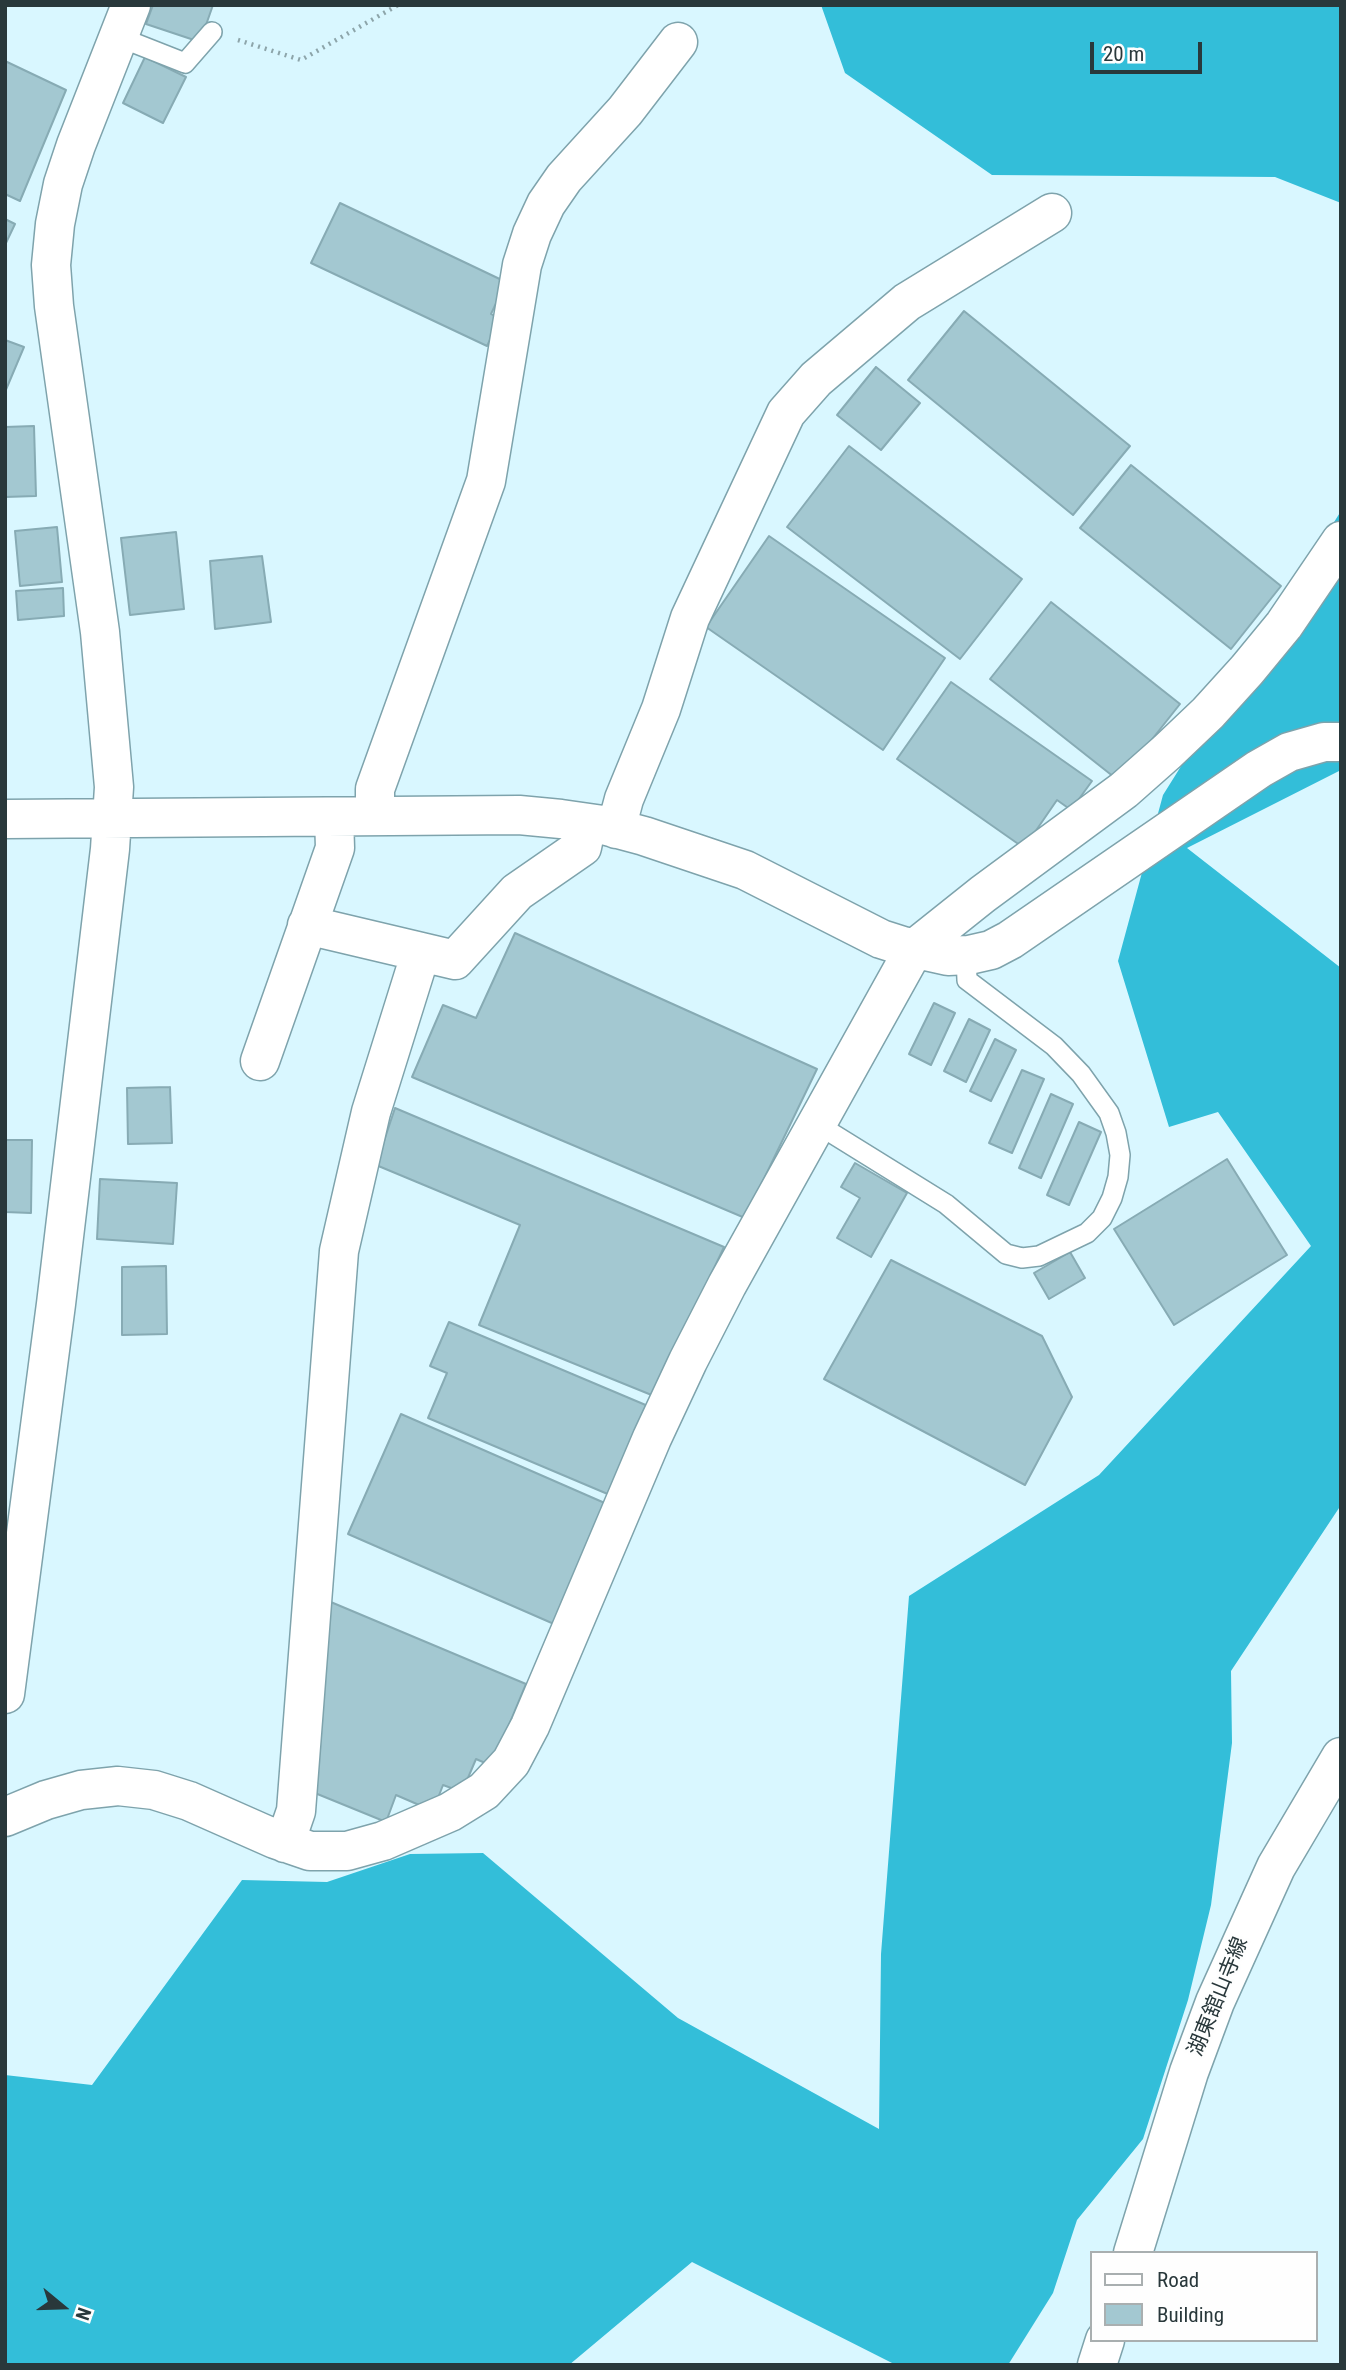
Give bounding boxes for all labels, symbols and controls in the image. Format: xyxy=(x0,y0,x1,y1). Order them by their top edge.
scale bar xyxy=(1094,28,1206,72)
text: 20 m xyxy=(1103,42,1144,66)
street label: 湖東舘山寺線 xyxy=(1184,1934,1254,2060)
legend xyxy=(1090,2251,1318,2342)
text: Road xyxy=(1157,2268,1199,2292)
north arrow xyxy=(28,2272,98,2342)
text: Building xyxy=(1157,2303,1224,2327)
text: N xyxy=(71,2305,96,2323)

